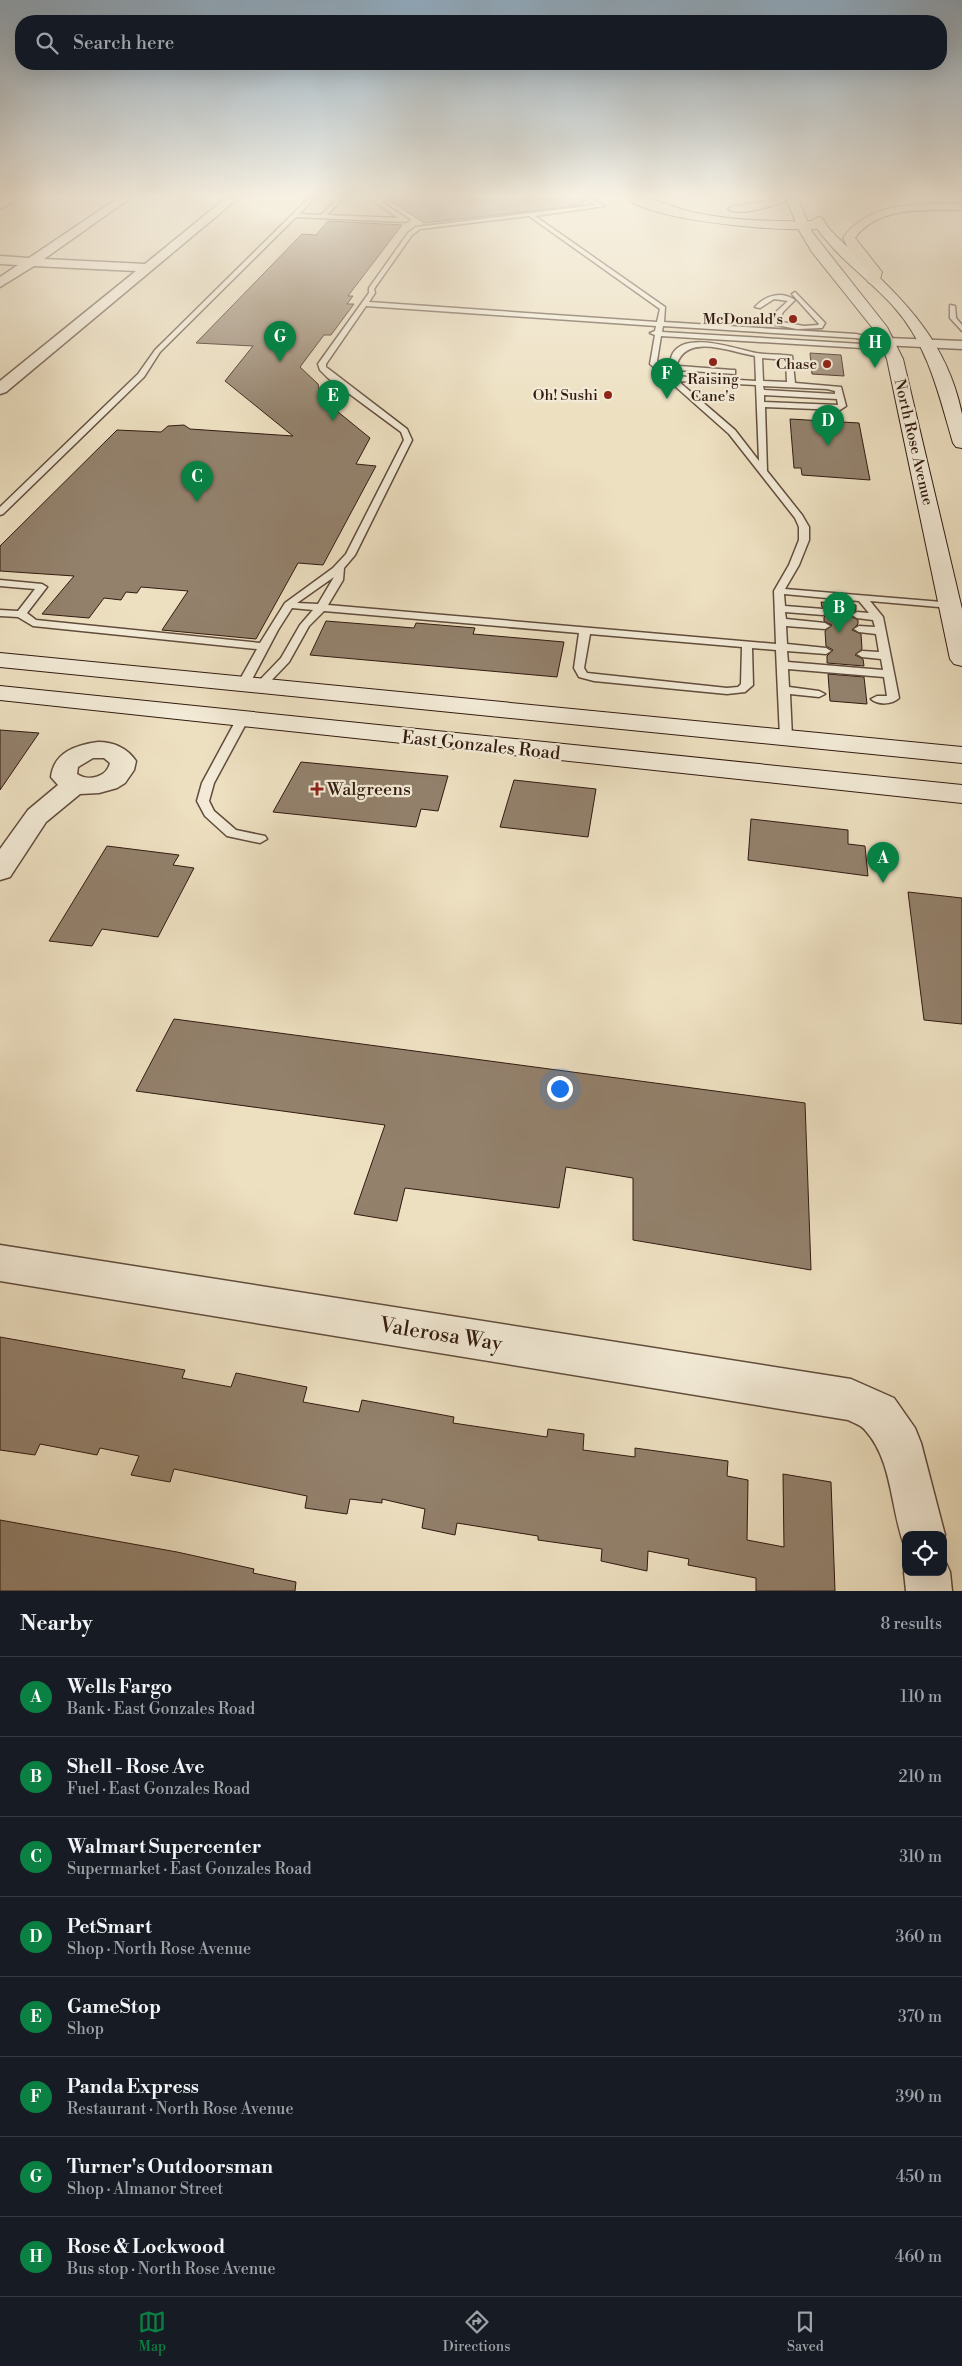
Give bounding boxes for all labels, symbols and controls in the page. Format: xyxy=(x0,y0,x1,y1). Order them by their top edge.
search box xyxy=(15,15,947,70)
icon: search xyxy=(33,29,61,57)
text: Search here xyxy=(73,31,174,55)
place label: McDonald's xyxy=(703,310,783,329)
marker: McDonald's xyxy=(787,313,799,325)
pin: G xyxy=(264,321,296,362)
pin: H xyxy=(859,327,891,368)
place label: Chase xyxy=(776,355,817,374)
marker: Raising Cane's xyxy=(707,356,719,368)
pin: F xyxy=(651,358,683,399)
marker: Chase xyxy=(821,358,833,370)
place label: Raising Cane's xyxy=(687,370,739,406)
street label: North Rose Avenue xyxy=(890,377,937,507)
pin: E xyxy=(317,380,349,421)
place label: Oh! Sushi xyxy=(533,386,598,405)
marker: Oh! Sushi xyxy=(602,389,614,401)
pin: D xyxy=(812,405,844,446)
pin: C xyxy=(181,461,213,502)
pin: B xyxy=(823,592,855,633)
street label: East Gonzales Road xyxy=(401,726,562,765)
place label: Walgreens xyxy=(326,778,411,801)
marker: Walgreens xyxy=(311,783,323,795)
pin: A xyxy=(867,842,899,883)
your location xyxy=(547,1076,573,1102)
street label: Valerosa Way xyxy=(377,1312,505,1358)
map controls xyxy=(902,1531,947,1576)
button: locate xyxy=(902,1531,947,1576)
text: Nearby xyxy=(20,1611,93,1637)
text: 8 results xyxy=(880,1614,942,1634)
text: Wells Fargo xyxy=(67,1675,172,1699)
text: A xyxy=(30,1687,42,1707)
text: 110 m xyxy=(900,1687,942,1707)
text: Bank · East Gonzales Road xyxy=(67,1699,255,1719)
text: Shell - Rose Ave xyxy=(67,1755,204,1779)
text: B xyxy=(30,1767,42,1787)
text: 210 m xyxy=(898,1767,942,1787)
text: Fuel · East Gonzales Road xyxy=(67,1779,250,1799)
text: Walmart Supercenter xyxy=(67,1835,261,1859)
text: C xyxy=(30,1847,42,1867)
text: 310 m xyxy=(899,1847,942,1867)
text: Supermarket · East Gonzales Road xyxy=(67,1859,311,1879)
text: PetSmart xyxy=(67,1915,152,1939)
text: D xyxy=(30,1927,42,1947)
text: 360 m xyxy=(896,1927,942,1947)
text: Shop · North Rose Avenue xyxy=(67,1939,251,1959)
text: GameStop xyxy=(67,1995,161,2019)
text: E xyxy=(30,2007,42,2027)
text: 370 m xyxy=(898,2007,942,2027)
text: Shop xyxy=(67,2019,104,2039)
text: Panda Express xyxy=(67,2075,199,2099)
text: F xyxy=(30,2087,42,2107)
text: 390 m xyxy=(896,2087,942,2107)
text: Restaurant · North Rose Avenue xyxy=(67,2099,293,2119)
text: Turner's Outdoorsman xyxy=(67,2155,273,2179)
text: G xyxy=(30,2167,42,2187)
text: 450 m xyxy=(896,2167,942,2187)
text: Shop · Almanor Street xyxy=(67,2179,223,2199)
text: Rose & Lockwood xyxy=(67,2235,225,2259)
text: H xyxy=(29,2247,43,2267)
text: 460 m xyxy=(895,2247,942,2267)
text: Bus stop · North Rose Avenue xyxy=(67,2259,276,2279)
tab: Map xyxy=(138,2308,166,2356)
tab: Directions xyxy=(443,2308,510,2356)
tab: Saved xyxy=(787,2308,824,2356)

